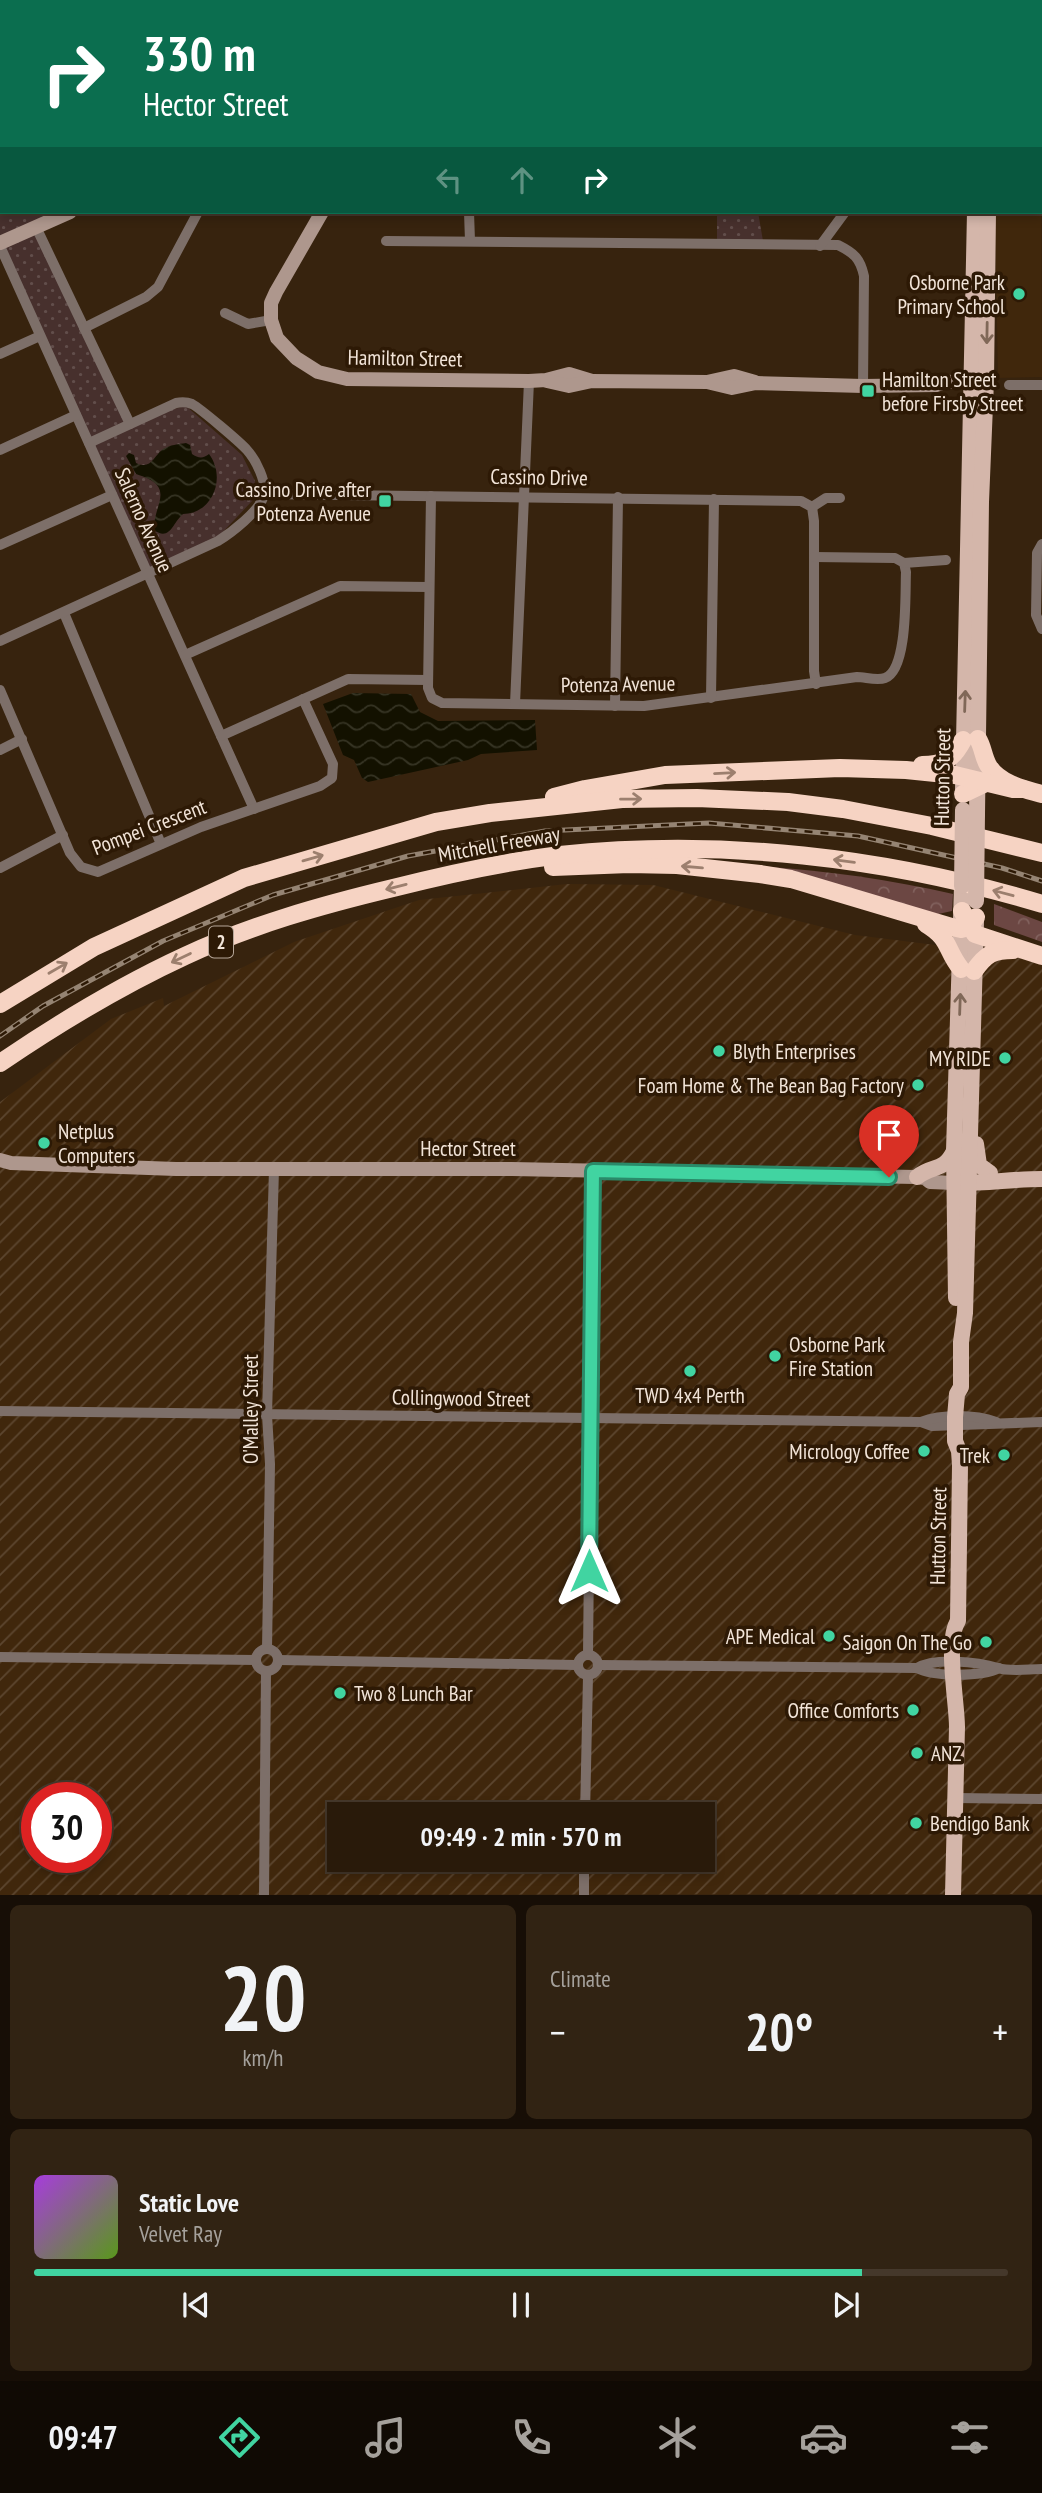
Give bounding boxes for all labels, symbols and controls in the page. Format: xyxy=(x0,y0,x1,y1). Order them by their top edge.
text: 330 m xyxy=(143,21,256,85)
icon: right xyxy=(28,28,119,119)
text: Hector Street xyxy=(143,83,289,125)
icon: left xyxy=(430,161,468,199)
icon: ahead xyxy=(503,161,541,199)
icon: right xyxy=(576,161,614,199)
place label: Osborne Park Primary School xyxy=(897,269,1005,320)
marker: Osborne Park Primary School xyxy=(1011,286,1027,302)
one-way arrow xyxy=(980,321,993,344)
street label: Hamilton Street xyxy=(347,344,463,373)
place label: Hamilton Street before Firsby Street xyxy=(882,366,1023,417)
marker: Hamilton Street before Firsby Street xyxy=(860,383,876,399)
street label: Salerno Avenue xyxy=(109,463,179,577)
street label: Cassino Drive xyxy=(490,463,588,491)
place label: Cassino Drive after Potenza Avenue xyxy=(236,476,371,527)
marker: Cassino Drive after Potenza Avenue xyxy=(377,493,393,509)
street label: Potenza Avenue xyxy=(561,670,675,698)
one-way arrow xyxy=(958,690,971,713)
street label: Hutton Street xyxy=(928,728,956,826)
one-way arrow xyxy=(713,766,736,779)
one-way arrow xyxy=(619,792,642,806)
street label: Pompei Crescent xyxy=(88,793,210,861)
street label: Mitchell Freeway xyxy=(436,820,562,868)
one-way arrow xyxy=(302,850,324,863)
one-way arrow xyxy=(833,854,855,867)
one-way arrow xyxy=(681,860,704,873)
one-way arrow xyxy=(385,881,408,894)
one-way arrow xyxy=(992,886,1015,899)
road number: 2 xyxy=(209,926,233,958)
one-way arrow xyxy=(171,952,192,966)
one-way arrow xyxy=(47,961,68,974)
one-way arrow xyxy=(953,993,967,1016)
place label: Blyth Enterprises xyxy=(733,1038,856,1065)
marker: Blyth Enterprises xyxy=(711,1043,727,1059)
place label: MY RIDE xyxy=(929,1045,991,1072)
marker: MY RIDE xyxy=(997,1050,1013,1066)
place label: Foam Home & The Bean Bag Factory xyxy=(638,1072,904,1099)
marker: Foam Home & The Bean Bag Factory xyxy=(910,1077,926,1093)
pin xyxy=(859,1105,919,1177)
icon: arrive xyxy=(870,1116,908,1154)
place label: Netplus Computers xyxy=(58,1118,135,1169)
marker: Netplus Computers xyxy=(36,1135,52,1151)
street label: Hector Street xyxy=(420,1135,516,1162)
place label: Osborne Park Fire Station xyxy=(789,1331,885,1382)
marker: Osborne Park Fire Station xyxy=(767,1348,783,1364)
street label: O'Malley Street xyxy=(237,1354,264,1464)
marker: TWD 4x4 Perth xyxy=(682,1363,698,1379)
place label: TWD 4x4 Perth xyxy=(635,1382,745,1409)
street label: Collingwood Street xyxy=(392,1383,530,1413)
place label: Micrology Coffee xyxy=(789,1438,910,1465)
place label: Trek xyxy=(960,1442,990,1469)
marker: Micrology Coffee xyxy=(916,1443,932,1459)
marker: Trek xyxy=(996,1447,1012,1463)
street label: Hutton Street xyxy=(924,1487,952,1585)
position arrow xyxy=(552,1534,626,1608)
place label: APE Medical xyxy=(726,1623,815,1650)
marker: APE Medical xyxy=(821,1628,837,1644)
place label: Saigon On The Go xyxy=(842,1629,972,1656)
marker: Saigon On The Go xyxy=(978,1634,994,1650)
place label: Two 8 Lunch Bar xyxy=(354,1680,473,1707)
marker: Two 8 Lunch Bar xyxy=(332,1685,348,1701)
place label: Office Comforts xyxy=(787,1697,899,1724)
marker: Office Comforts xyxy=(905,1702,921,1718)
place label: ANZ xyxy=(931,1740,961,1767)
marker: ANZ xyxy=(909,1745,925,1761)
speed limit sign: 30 xyxy=(21,1782,112,1873)
place label: Bendigo Bank xyxy=(930,1810,1030,1837)
marker: Bendigo Bank xyxy=(908,1815,924,1831)
text: 09:49 · 2 min · 570 m xyxy=(421,1820,621,1853)
text: 20 xyxy=(220,1938,307,2056)
text: Climate xyxy=(550,1964,611,1993)
text: 20° xyxy=(745,1998,813,2065)
text: − xyxy=(550,2007,566,2056)
text: + xyxy=(992,2007,1008,2056)
text: km/h xyxy=(243,2043,283,2072)
text: Static Love xyxy=(139,2186,239,2219)
text: Velvet Ray xyxy=(139,2219,222,2248)
icon: previous xyxy=(177,2286,215,2324)
icon: pause xyxy=(502,2286,540,2324)
icon: next xyxy=(827,2286,865,2324)
icon: directions xyxy=(215,2413,264,2462)
icon: music xyxy=(361,2413,410,2462)
icon: phone xyxy=(507,2413,556,2462)
icon: climate xyxy=(653,2413,702,2462)
icon: car xyxy=(799,2413,848,2462)
icon: filters xyxy=(945,2413,994,2462)
text: 09:47 xyxy=(48,2416,118,2458)

